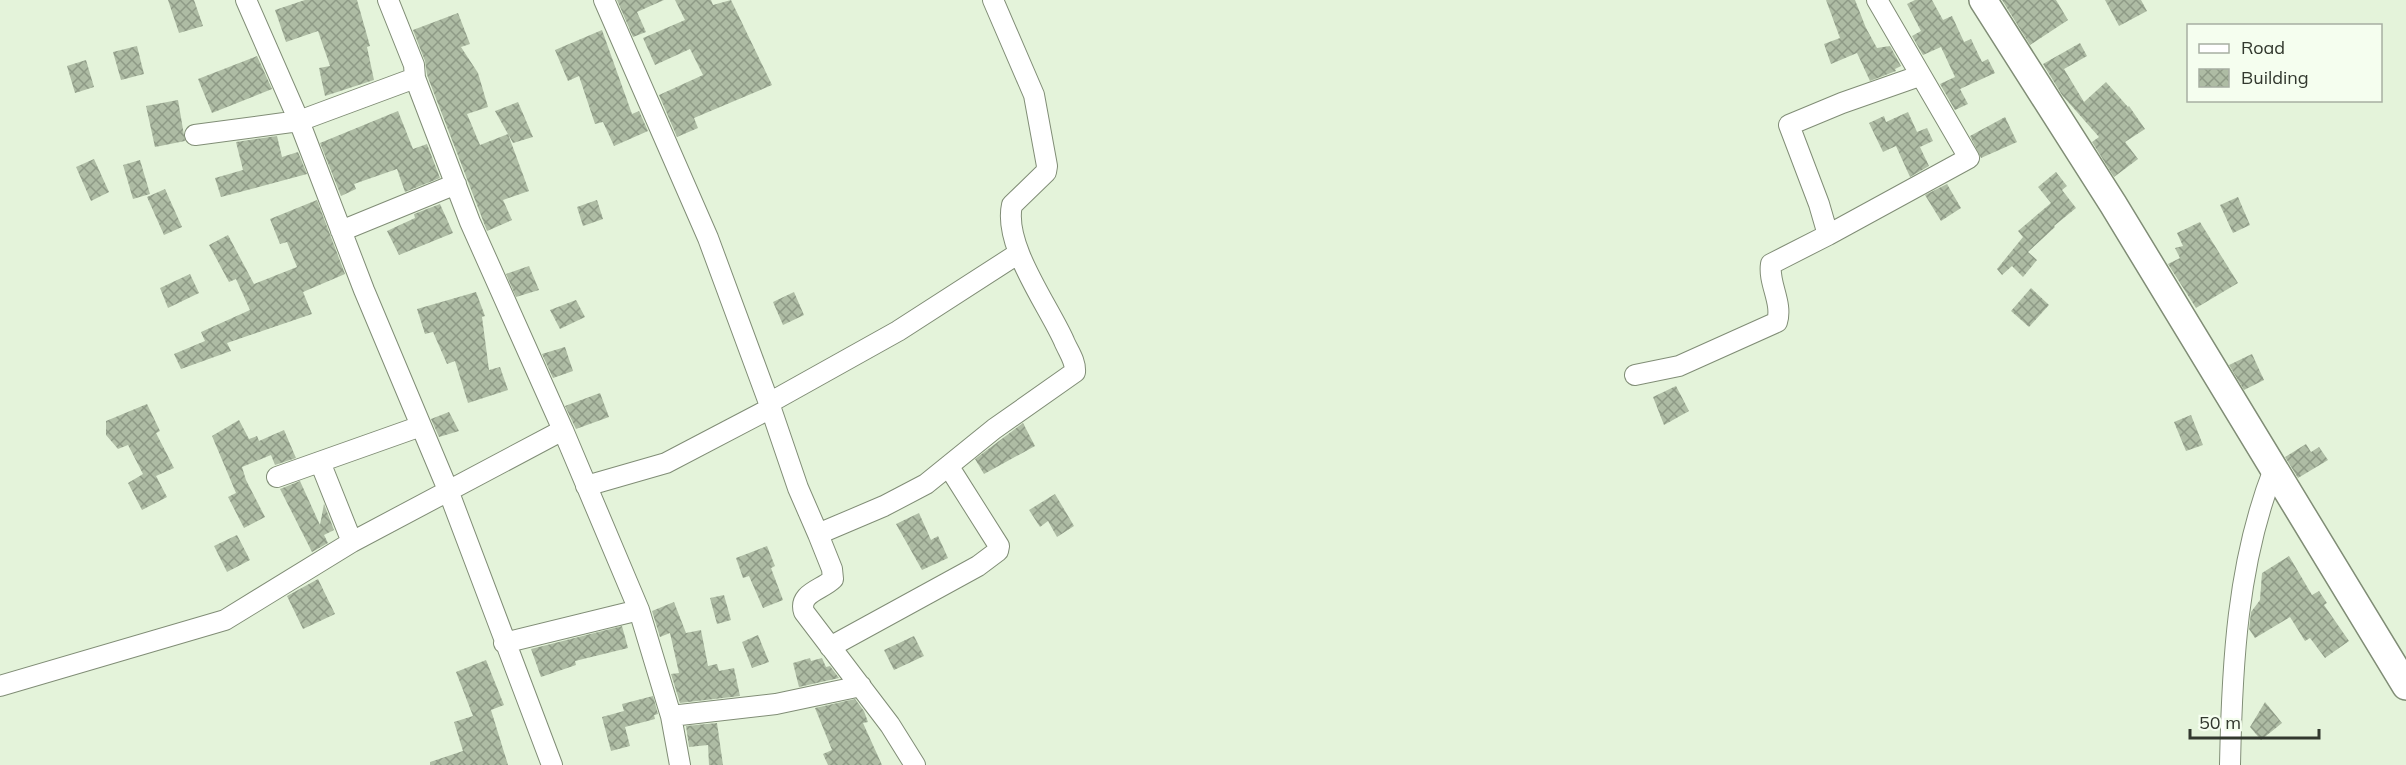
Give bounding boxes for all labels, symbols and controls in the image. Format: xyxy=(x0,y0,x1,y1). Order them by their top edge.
legend xyxy=(2187,24,2382,102)
text: Road xyxy=(2241,36,2285,59)
text: Building xyxy=(2241,66,2309,89)
scale bar xyxy=(2190,702,2319,740)
text: 50 m xyxy=(2199,711,2241,734)

